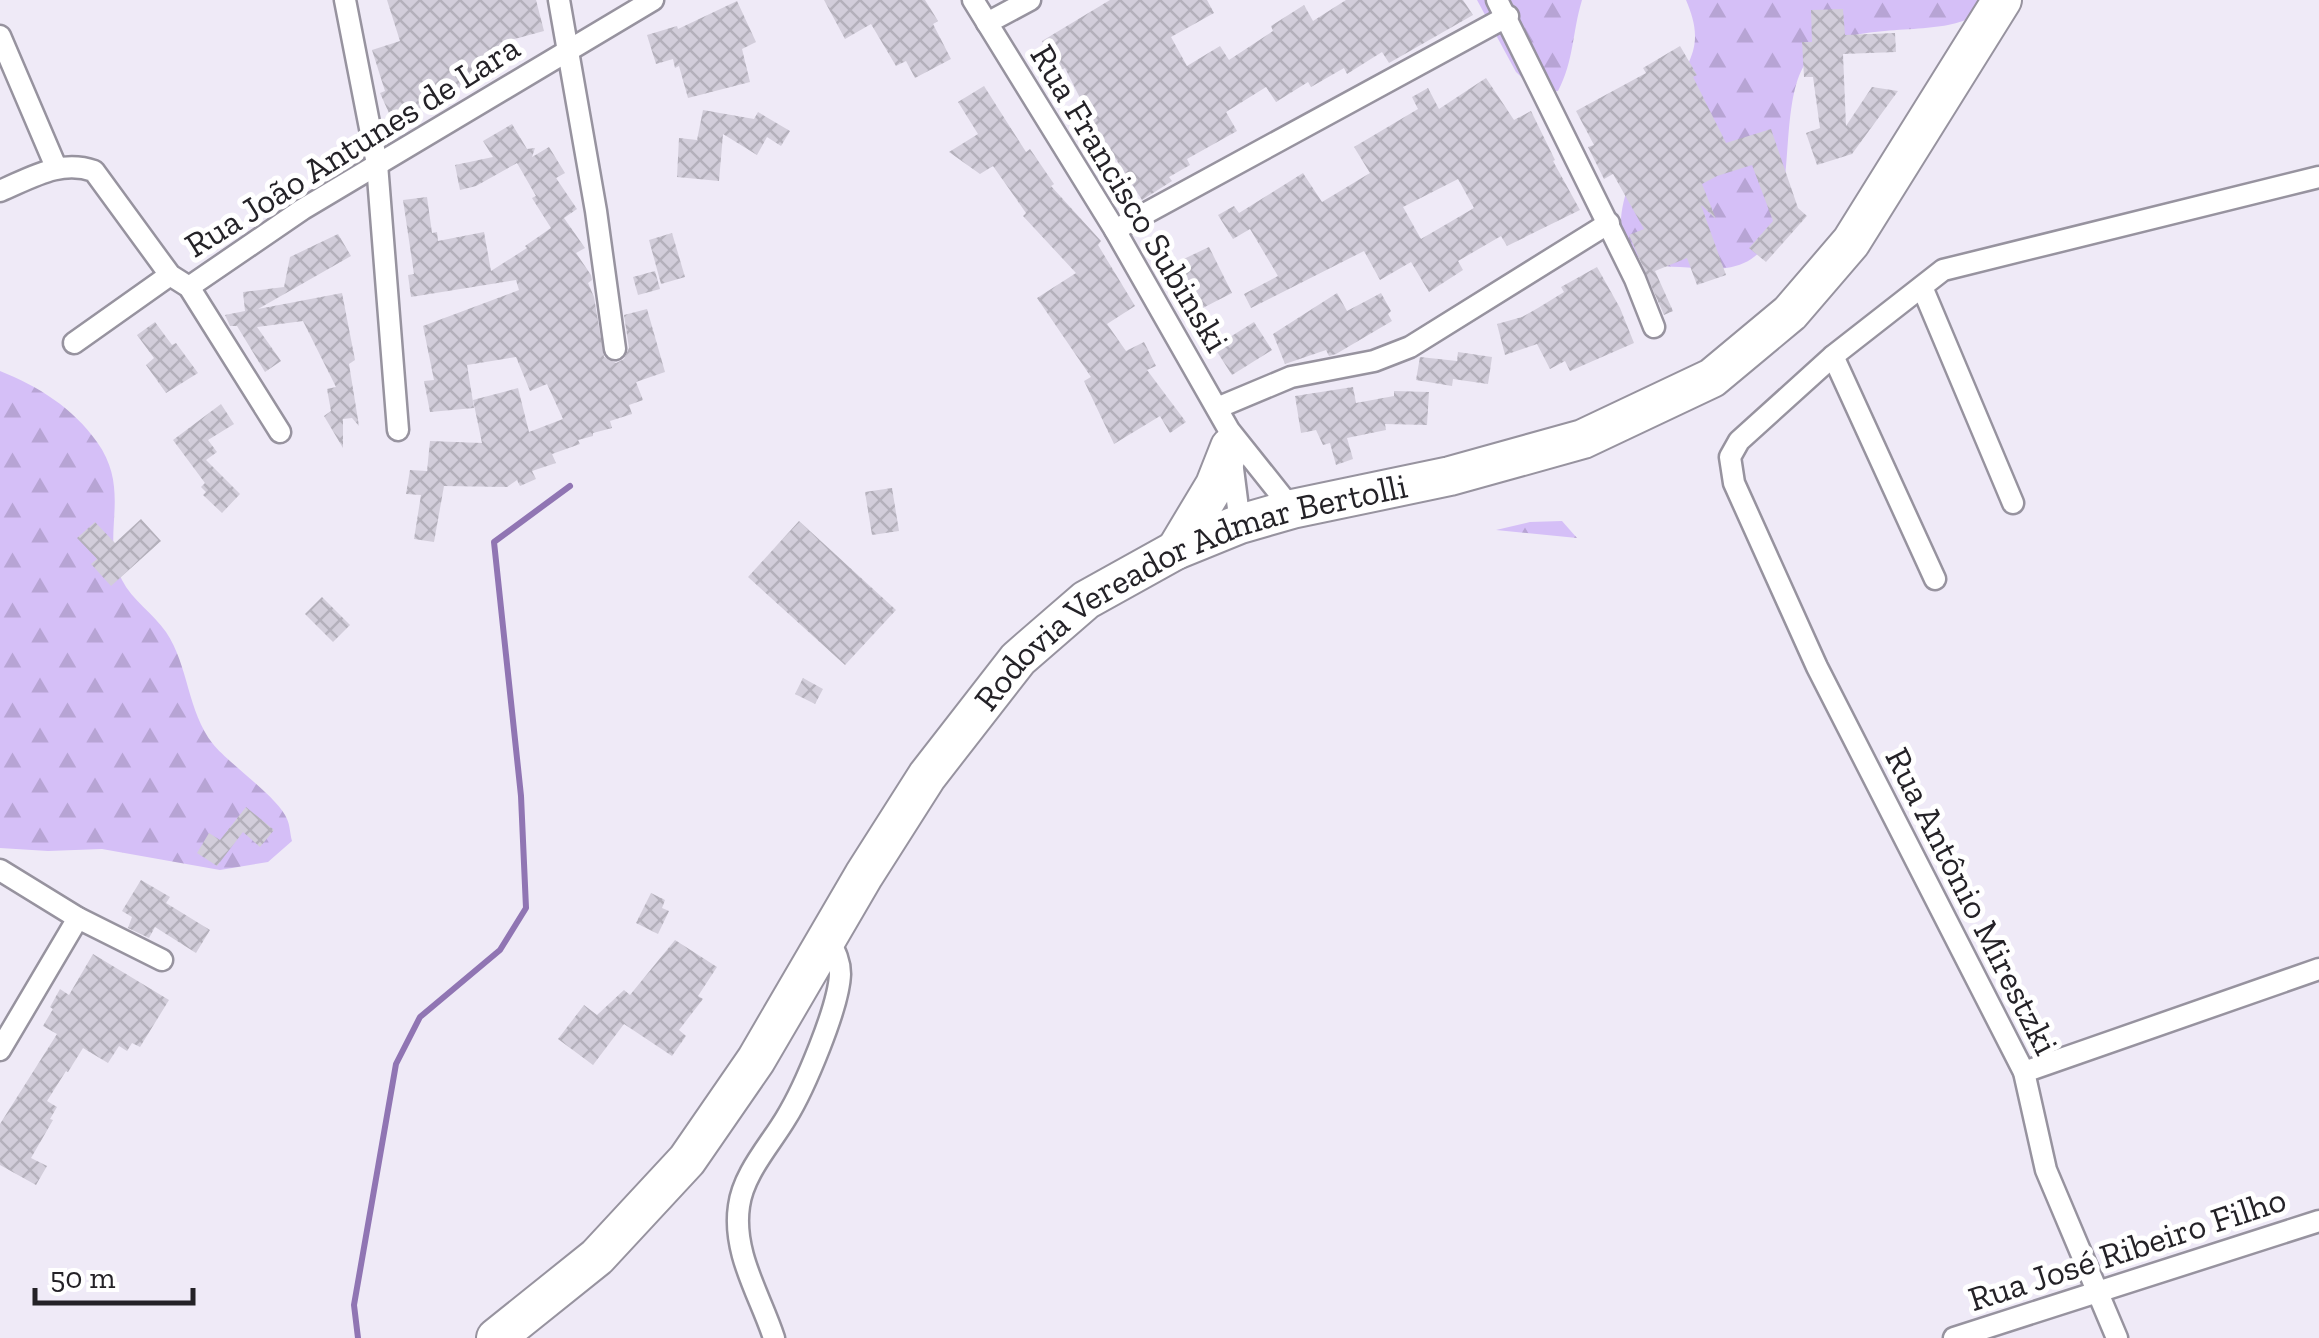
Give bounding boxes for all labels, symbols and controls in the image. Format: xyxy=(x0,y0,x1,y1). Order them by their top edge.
street label: Rua João Antunes de Lara xyxy=(177,26,527,266)
street label: Rua Francisco Subinski xyxy=(1022,37,1238,359)
street label: Rodovia Vereador Admar Bertolli xyxy=(965,464,1411,719)
street label: Rua Antônio Mirestzki xyxy=(1876,741,2068,1062)
street label: Rua José Ribeiro Filho xyxy=(1963,1178,2291,1320)
scale bar xyxy=(35,1243,192,1305)
text: 50 m xyxy=(50,1260,115,1296)

